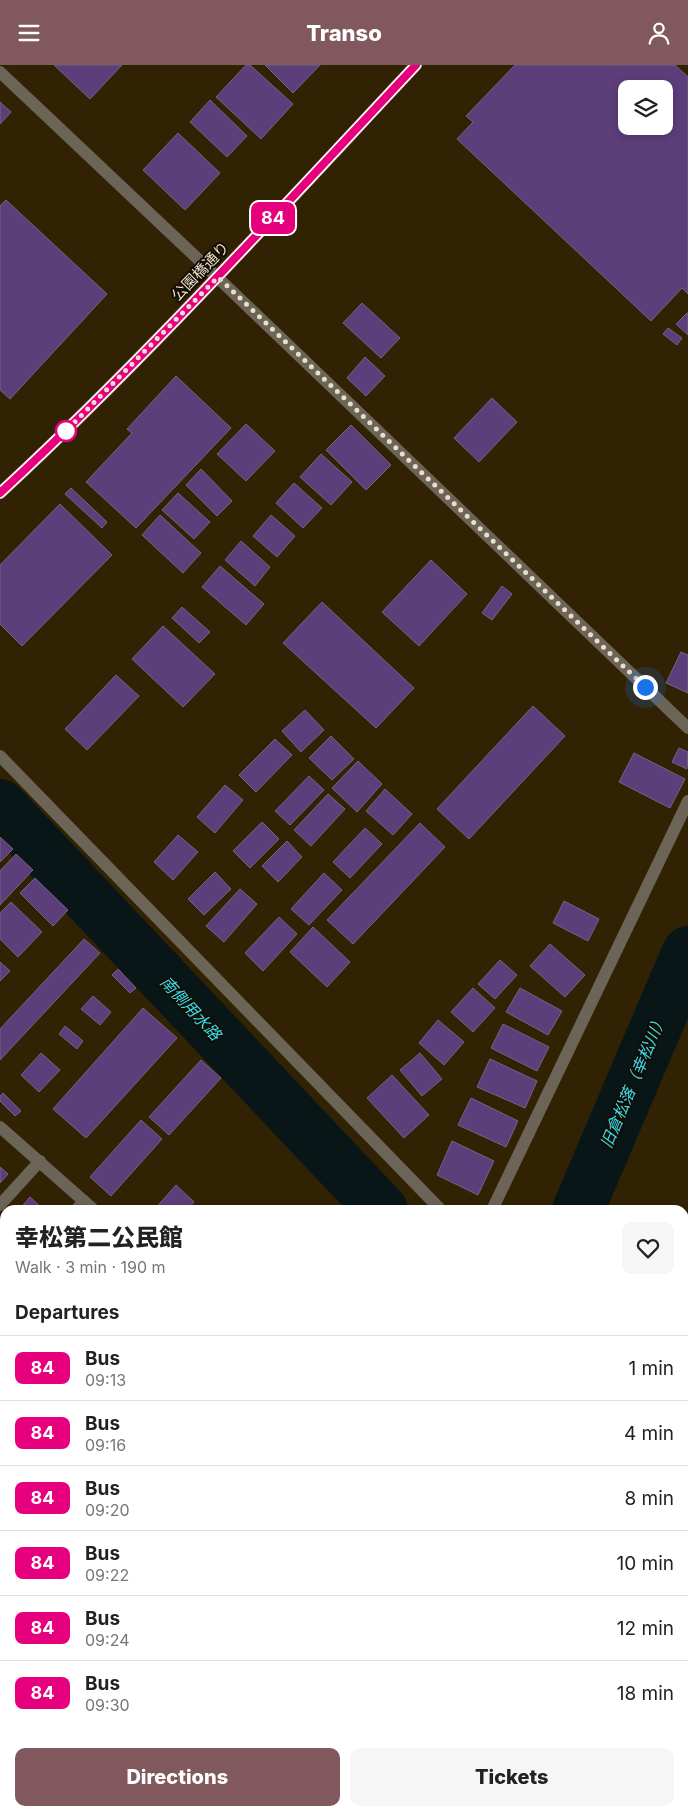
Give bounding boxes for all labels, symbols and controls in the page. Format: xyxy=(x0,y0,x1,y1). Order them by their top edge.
icon: menu xyxy=(15,19,43,47)
icon: person xyxy=(645,19,673,47)
text: Transo xyxy=(306,20,382,46)
map controls xyxy=(618,80,673,135)
button: layers xyxy=(618,80,673,135)
line badge: 84 xyxy=(250,202,296,234)
text: 84 xyxy=(261,207,285,228)
street label: 公園橋通り xyxy=(167,237,233,305)
unlabelled marker xyxy=(55,420,77,442)
your location xyxy=(633,675,658,700)
water label: 南側用水路 xyxy=(156,972,227,1046)
water label: 旧倉松落（幸松川） xyxy=(596,1011,670,1151)
button: heart xyxy=(622,1222,674,1274)
text: 幸松第二公民館 xyxy=(15,1223,183,1252)
text: Walk · 3 min · 190 m xyxy=(15,1257,166,1277)
text: Departures xyxy=(15,1301,119,1324)
text: Bus xyxy=(85,1347,120,1370)
text: 84 xyxy=(31,1357,54,1378)
text: 1 min xyxy=(628,1357,674,1380)
text: 09:13 xyxy=(85,1370,126,1390)
text: Bus xyxy=(85,1412,120,1435)
text: 84 xyxy=(31,1422,54,1443)
text: 4 min xyxy=(624,1422,674,1445)
text: 09:16 xyxy=(85,1435,126,1455)
text: Bus xyxy=(85,1477,120,1500)
text: 84 xyxy=(31,1487,54,1508)
text: 8 min xyxy=(624,1487,674,1510)
text: 09:20 xyxy=(85,1500,129,1520)
text: Bus xyxy=(85,1542,120,1565)
text: 84 xyxy=(31,1552,54,1573)
text: 10 min xyxy=(616,1552,674,1575)
text: 09:22 xyxy=(85,1565,129,1585)
text: Bus xyxy=(85,1607,120,1630)
text: 84 xyxy=(31,1617,54,1638)
text: 12 min xyxy=(617,1617,674,1640)
text: 09:24 xyxy=(85,1630,129,1650)
text: Bus xyxy=(85,1672,120,1695)
text: 84 xyxy=(31,1682,54,1703)
text: 18 min xyxy=(617,1682,674,1705)
text: 09:30 xyxy=(85,1695,130,1715)
button: Directions xyxy=(15,1748,340,1806)
button: Tickets xyxy=(350,1748,674,1806)

